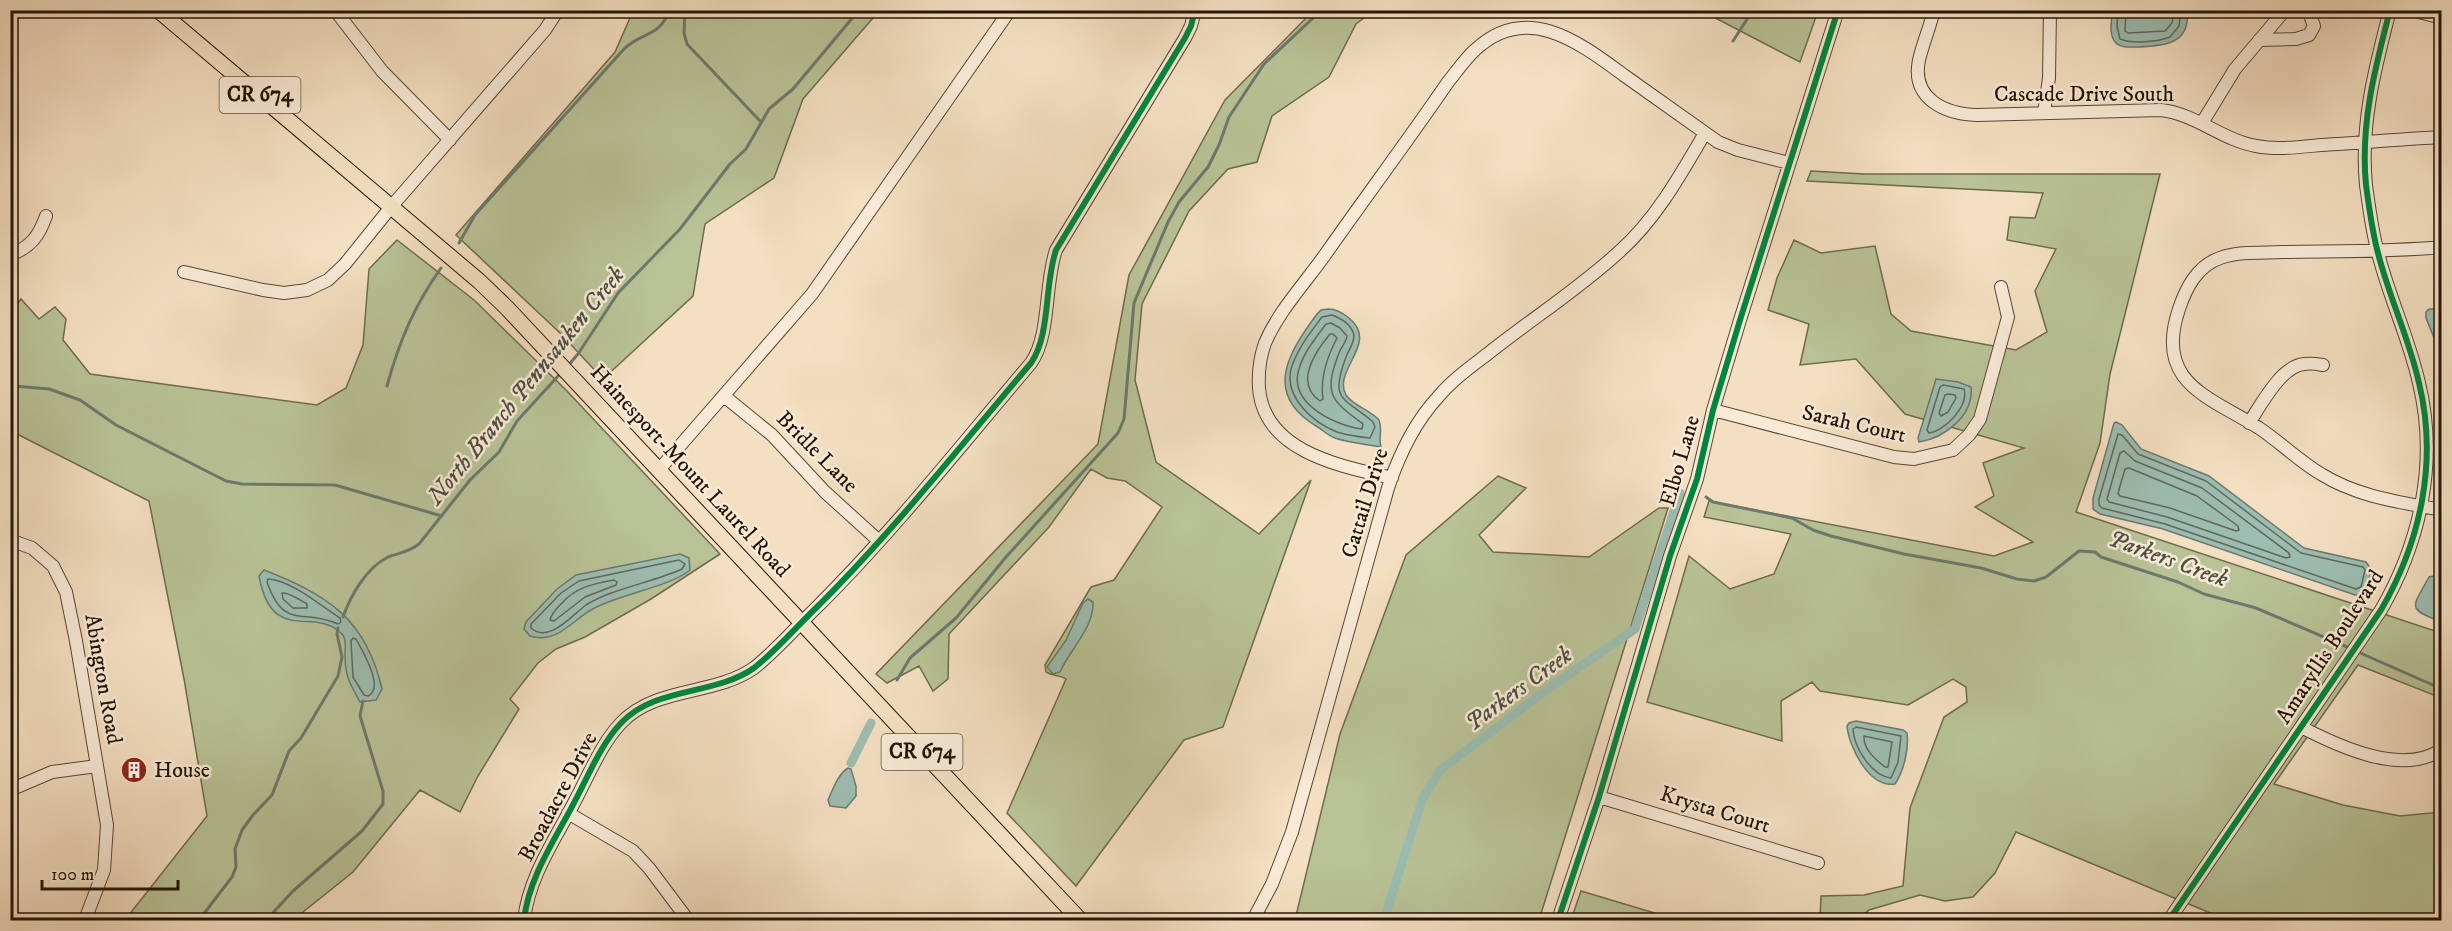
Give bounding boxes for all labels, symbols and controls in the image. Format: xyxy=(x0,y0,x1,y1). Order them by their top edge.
road number: CR 674 xyxy=(220,77,300,113)
street label: Cascade Drive South xyxy=(1994,81,2175,108)
water label: North Branch Pennsauken Creek xyxy=(419,261,631,513)
street label: Hainesport-Mount Laurel Road xyxy=(584,359,796,583)
street label: Sarah Court xyxy=(1799,399,1909,449)
street label: Bridle Lane xyxy=(770,405,864,499)
street label: Elbo Lane xyxy=(1654,412,1706,510)
street label: Cattail Drive xyxy=(1336,445,1394,561)
water label: Parkers Creek xyxy=(2104,524,2232,594)
street label: Amaryllis Boulevard xyxy=(2270,565,2390,729)
street label: Abington Road xyxy=(78,612,128,746)
water label: Parkers Creek xyxy=(1460,640,1578,738)
street label: Broadacre Drive xyxy=(513,728,603,866)
road number: CR 674 xyxy=(882,734,962,770)
building icon: House xyxy=(119,755,149,785)
place label: House xyxy=(154,757,210,784)
street label: Krysta Court xyxy=(1657,780,1773,840)
scale bar xyxy=(42,853,178,891)
text: 100 m xyxy=(51,864,94,886)

